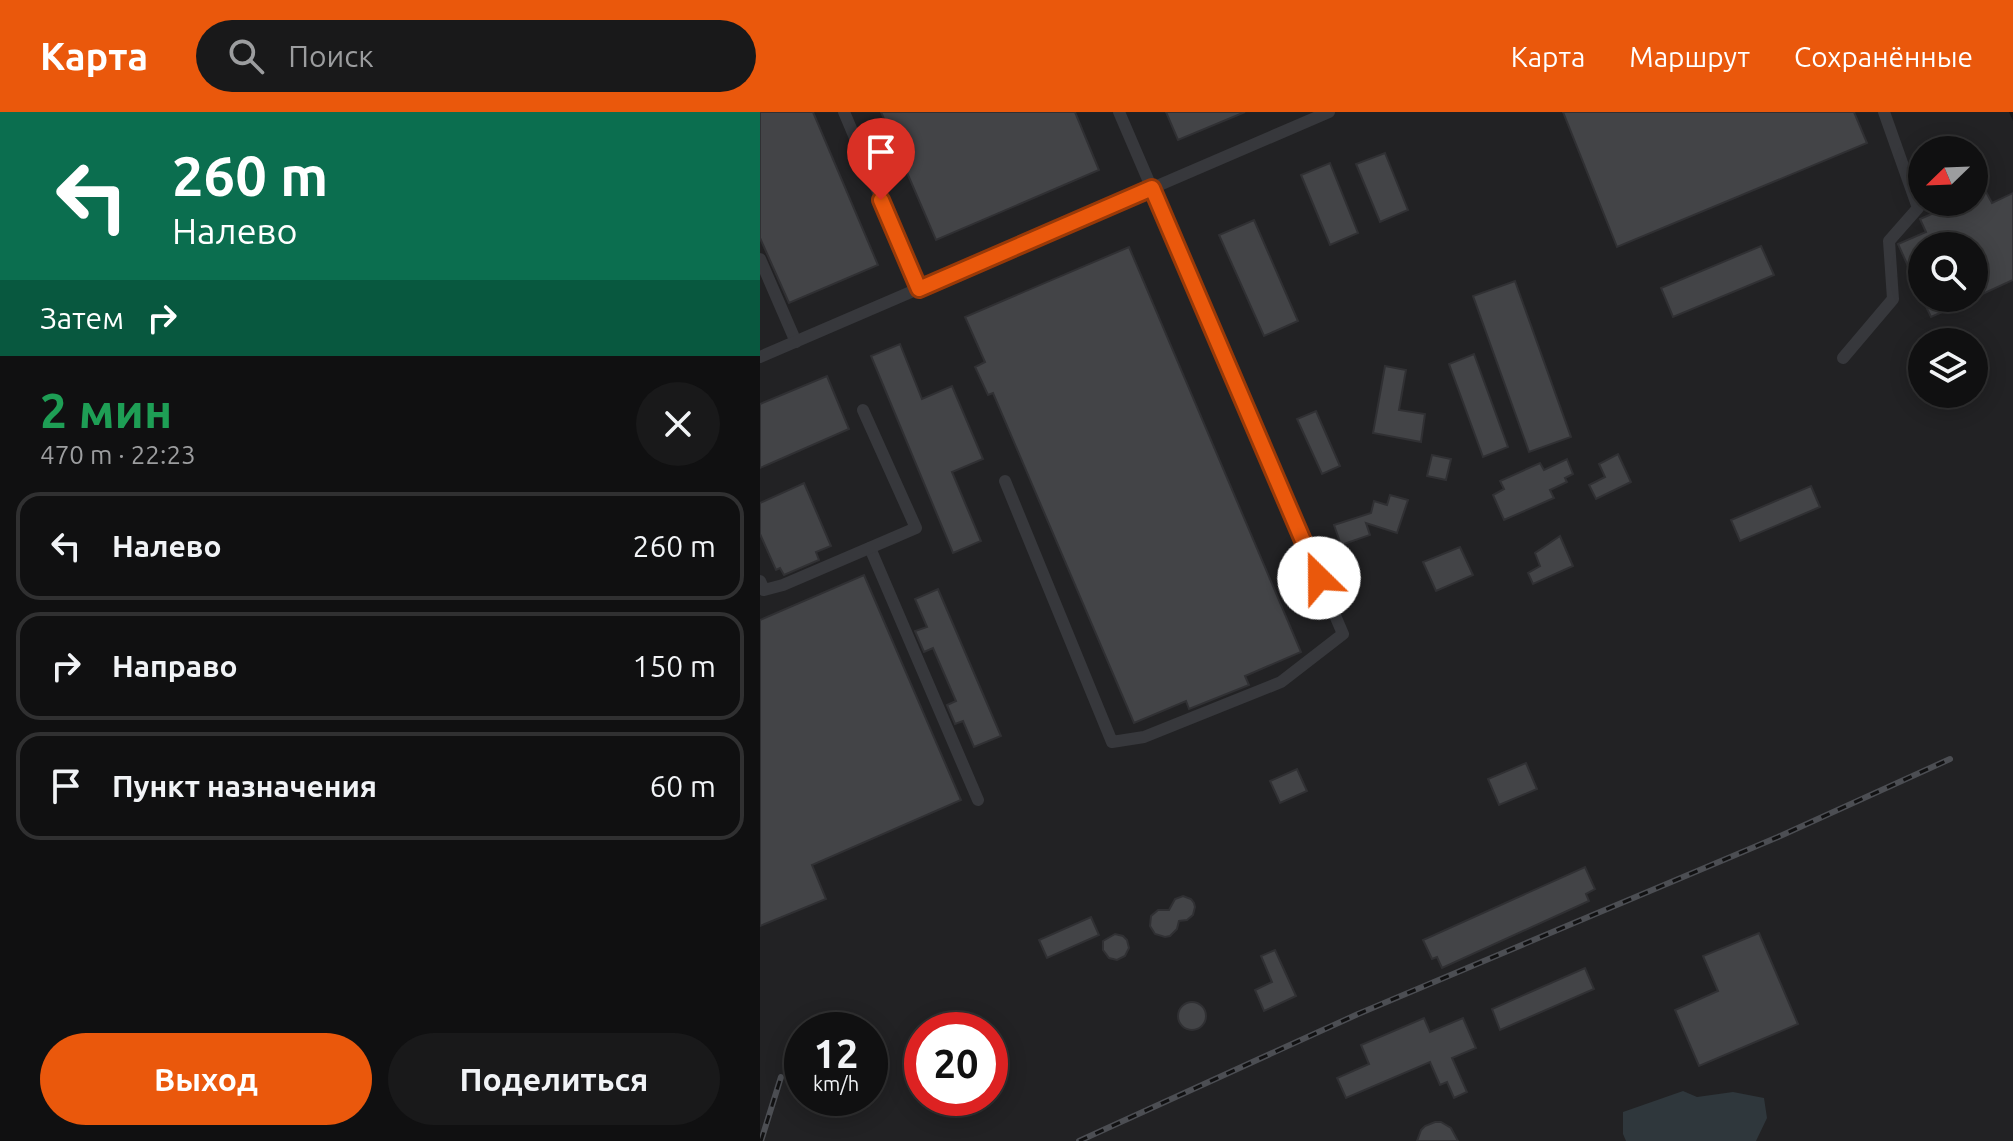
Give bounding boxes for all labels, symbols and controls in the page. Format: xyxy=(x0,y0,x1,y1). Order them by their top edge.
search box xyxy=(196,20,756,92)
icon: search xyxy=(224,34,268,78)
text: Карта xyxy=(40,35,148,77)
text: Поиск xyxy=(288,39,374,73)
text: Карта xyxy=(1511,41,1585,72)
text: Маршрут xyxy=(1629,41,1750,72)
text: Сохранённые xyxy=(1794,41,1973,72)
pin xyxy=(847,118,915,200)
icon: arrive xyxy=(859,130,903,174)
north arrow xyxy=(1908,136,1988,216)
map controls xyxy=(1908,136,1988,408)
icon: left xyxy=(40,144,144,248)
text: 260 m xyxy=(172,144,328,207)
text: Налево xyxy=(172,210,297,251)
button: search xyxy=(1908,232,1988,312)
icon: right xyxy=(140,296,184,340)
text: Затем xyxy=(40,301,124,335)
button: layers xyxy=(1908,328,1988,408)
button: close xyxy=(636,382,720,466)
text: 2 мин xyxy=(40,383,172,437)
text: 470 m · 22:23 xyxy=(40,440,196,469)
icon: left xyxy=(44,524,88,568)
text: Налево xyxy=(112,529,222,563)
text: 260 m xyxy=(632,529,716,563)
position arrow xyxy=(1277,536,1361,620)
icon: right xyxy=(44,644,88,688)
text: Направо xyxy=(112,649,238,683)
text: 150 m xyxy=(632,649,716,683)
icon: arrive xyxy=(44,764,88,808)
text: Пункт назначения xyxy=(112,769,377,803)
text: 60 m xyxy=(649,769,716,803)
speed limit sign: 20 xyxy=(904,1012,1008,1116)
text: 12 xyxy=(813,1031,859,1076)
button: Выход xyxy=(40,1033,372,1125)
button: Поделиться xyxy=(388,1033,720,1125)
text: km/h xyxy=(813,1072,859,1095)

